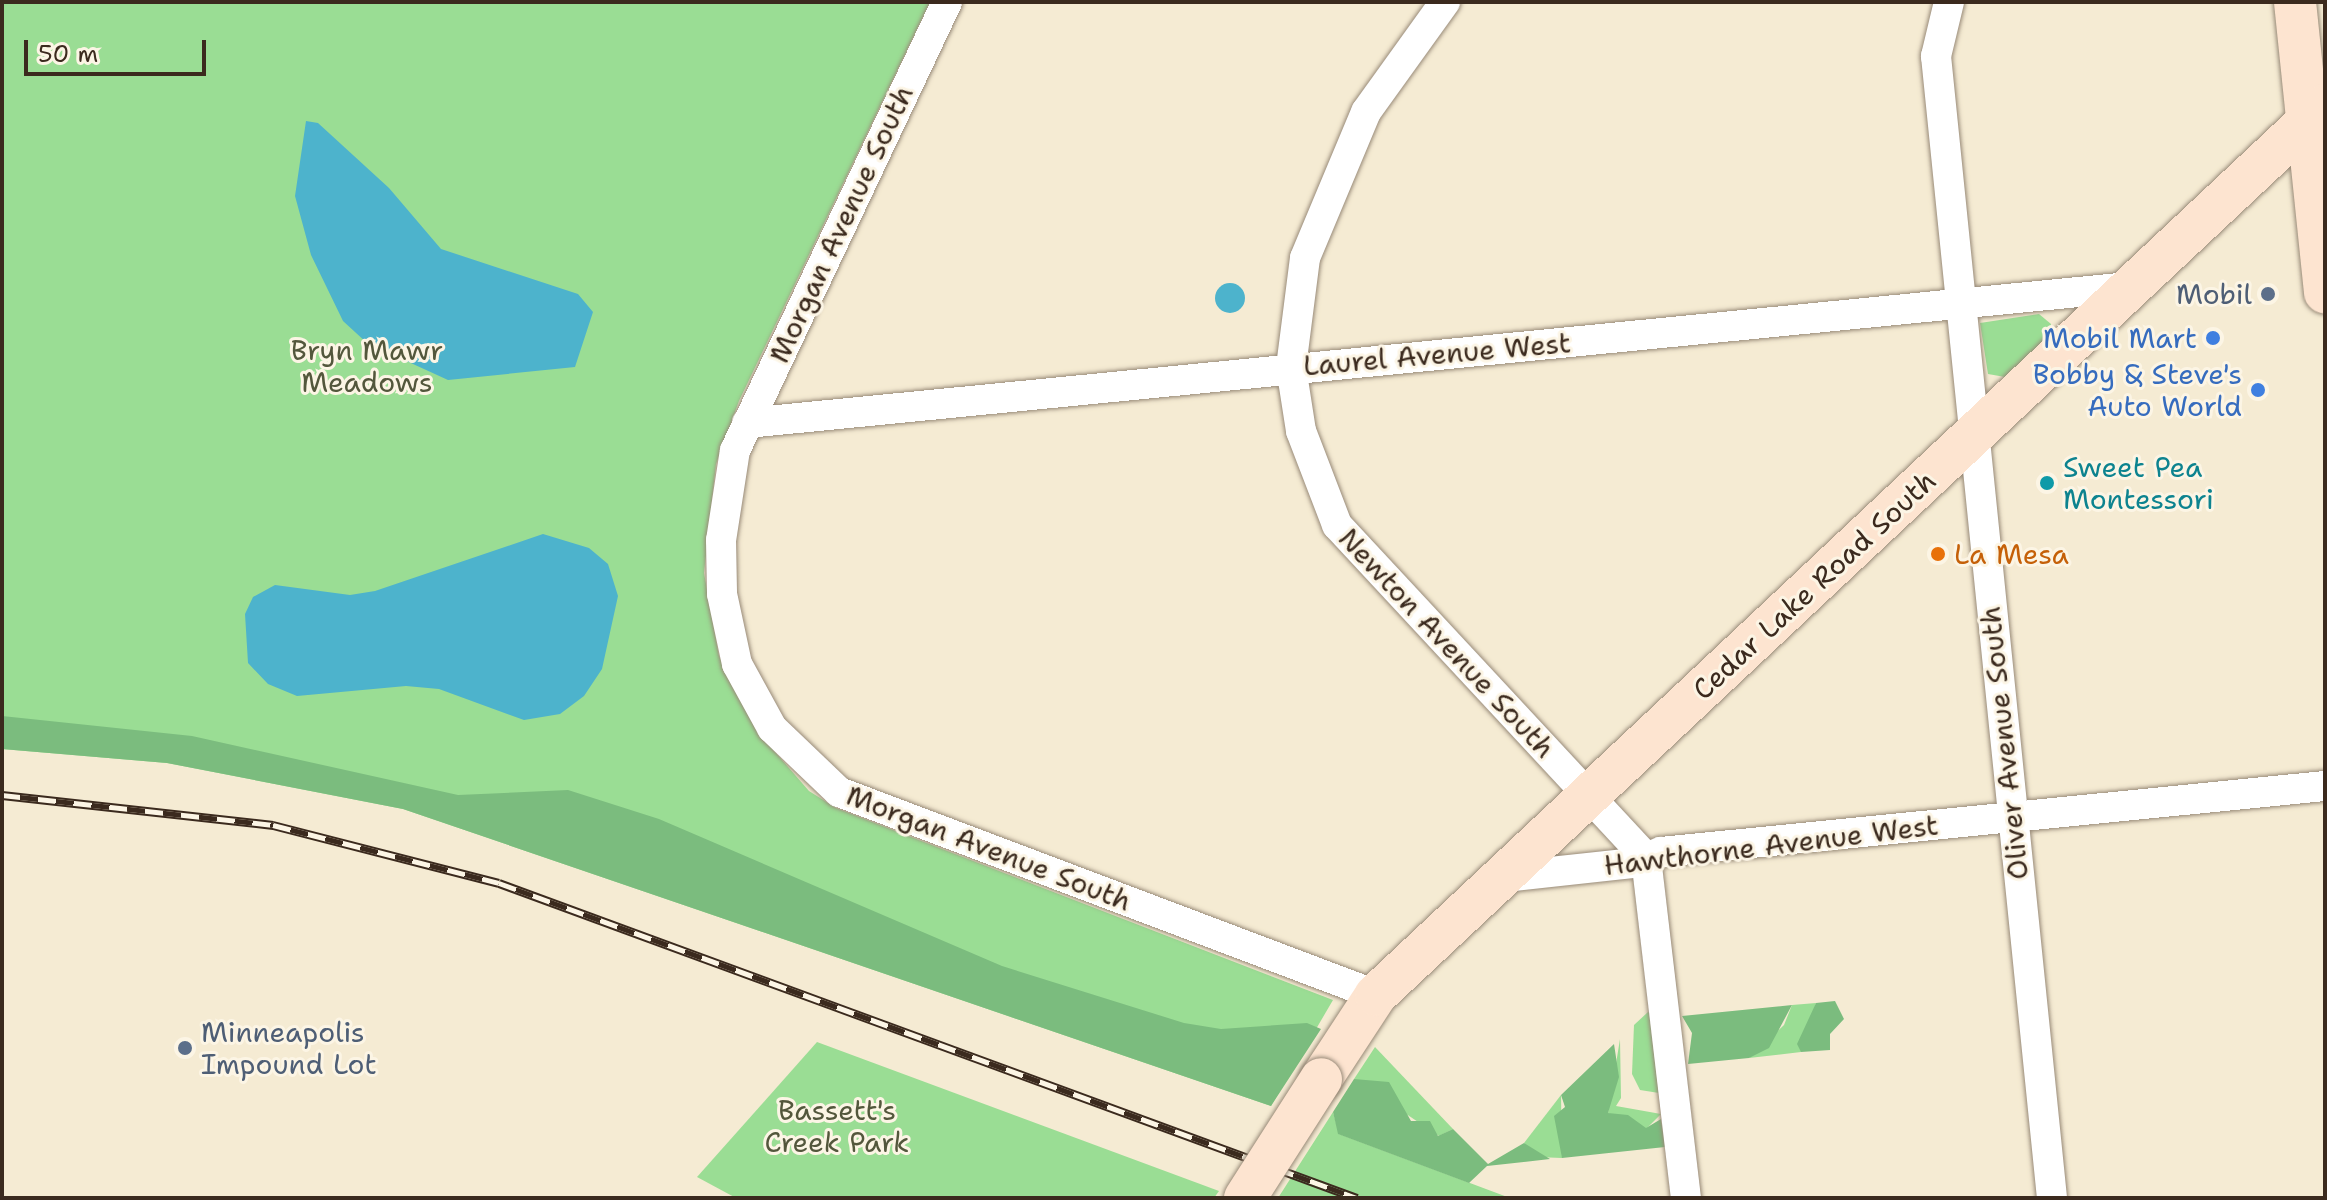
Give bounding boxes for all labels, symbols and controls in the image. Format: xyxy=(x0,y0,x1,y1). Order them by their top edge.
scale bar xyxy=(28,24,210,74)
text: 50 m xyxy=(38,38,98,70)
street label: Morgan Avenue South xyxy=(762,80,920,368)
place label: Mobil xyxy=(2176,277,2252,311)
marker: Mobil xyxy=(2259,285,2277,303)
place label: Mobil Mart xyxy=(2043,321,2197,355)
street label: Laurel Avenue West xyxy=(1302,326,1572,382)
marker: Mobil Mart xyxy=(2204,329,2222,347)
park label: Bryn Mawr Meadows xyxy=(291,333,443,399)
place label: Bobby & Steve's Auto World xyxy=(2033,357,2242,423)
marker: Bobby & Steve's Auto World xyxy=(2249,381,2267,399)
place label: Sweet Pea Montessori xyxy=(2063,450,2214,516)
street label: Cedar Lake Road South xyxy=(1686,464,1942,706)
marker: Sweet Pea Montessori xyxy=(2038,474,2056,492)
street label: Newton Avenue South xyxy=(1332,521,1562,765)
place label: La Mesa xyxy=(1954,537,2069,571)
marker: La Mesa xyxy=(1929,545,1947,563)
street label: Oliver Avenue South xyxy=(1973,605,2035,881)
street label: Morgan Avenue South xyxy=(842,778,1136,918)
street label: Hawthorne Avenue West xyxy=(1602,808,1940,882)
place label: Minneapolis Impound Lot xyxy=(201,1015,377,1081)
marker: Minneapolis Impound Lot xyxy=(176,1039,194,1057)
park label: Bassett's Creek Park xyxy=(765,1093,909,1159)

